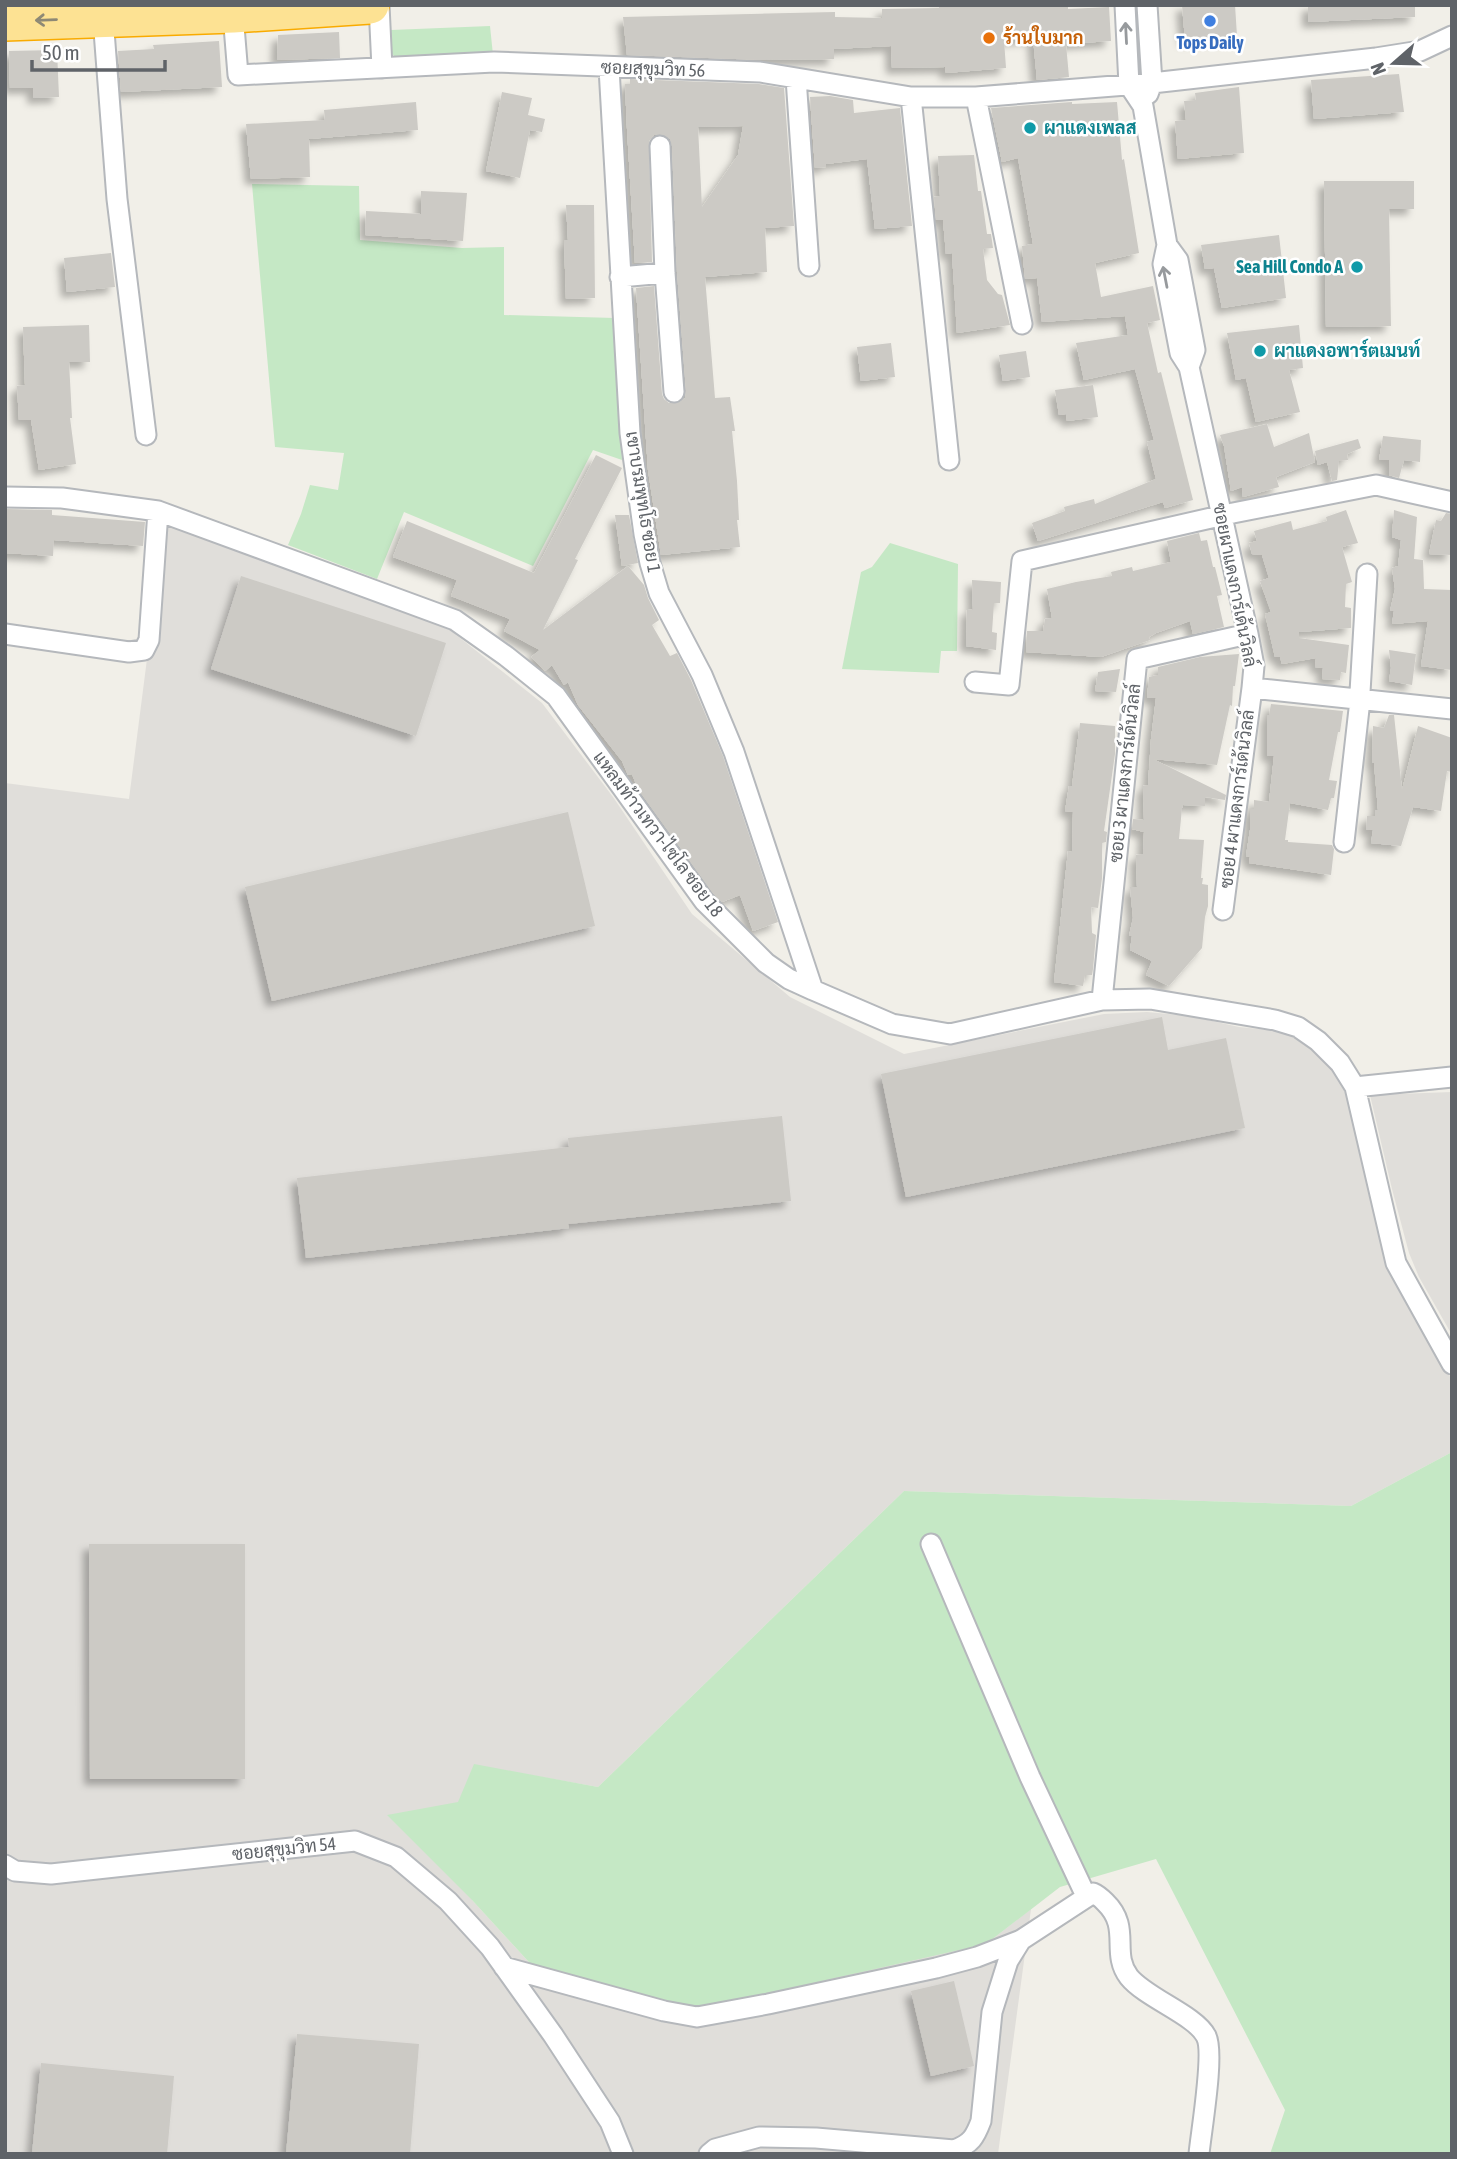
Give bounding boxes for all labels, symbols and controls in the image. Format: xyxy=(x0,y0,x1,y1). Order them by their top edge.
marker: Tops Daily xyxy=(1202,13,1218,29)
one-way arrow xyxy=(34,14,57,27)
one-way arrow xyxy=(1120,22,1133,45)
place label: ร้านใบมาก xyxy=(1003,25,1083,48)
scale bar xyxy=(32,28,164,72)
north arrow xyxy=(1359,28,1429,98)
marker: ร้านใบมาก xyxy=(981,30,997,46)
place label: Tops Daily xyxy=(1176,32,1244,53)
text: 50 m xyxy=(42,40,80,64)
street label: ซอยสุขุมวิท 56 xyxy=(600,56,706,83)
text: N xyxy=(1366,60,1390,78)
place label: ผาแดงเพลส xyxy=(1044,117,1137,138)
marker: ผาแดงเพลส xyxy=(1022,120,1038,136)
place label: Sea Hill Condo A xyxy=(1236,256,1343,277)
marker: Sea Hill Condo A xyxy=(1349,259,1365,275)
one-way arrow xyxy=(1158,266,1172,289)
place label: ผาแดงอพาร์ตเมนท์ xyxy=(1274,338,1421,361)
marker: ผาแดงอพาร์ตเมนท์ xyxy=(1252,343,1268,359)
street label: เขาบรมพุทโธ ซอย 1 xyxy=(620,429,667,575)
street label: ซอยผาแดงการ์เด้นวิลล์ xyxy=(1209,501,1264,669)
street label: ซอย 3 ผาแดงการ์เด้นวิลล์ xyxy=(1103,682,1144,864)
street label: ซอย 4 ผาแดงการ์เด้นวิลล์ xyxy=(1213,708,1258,890)
street label: แหลมท้าวเทวา-ไซโล ซอย 18 xyxy=(589,745,729,921)
street label: ซอยสุขุมวิท 54 xyxy=(231,1833,337,1866)

